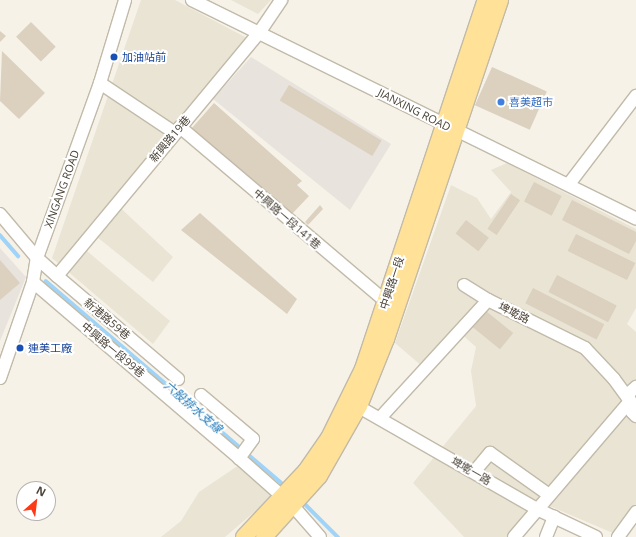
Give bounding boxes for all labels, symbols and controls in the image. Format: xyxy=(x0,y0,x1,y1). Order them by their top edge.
place label: 加油站前 xyxy=(122,50,166,64)
marker: 加油站前 xyxy=(109,52,119,62)
street label: JIANXING ROAD xyxy=(375,86,453,134)
place label: 喜美超市 xyxy=(509,95,553,109)
marker: 喜美超市 xyxy=(496,97,506,107)
street label: 新興路19巷 xyxy=(147,113,193,165)
street label: XINGANG ROAD xyxy=(42,148,82,230)
street label: 中興路一段141巷 xyxy=(251,186,323,252)
street label: 中興路一段 xyxy=(377,255,407,311)
street label: 新港路59巷 xyxy=(81,296,133,342)
street label: 埤墘路 xyxy=(496,300,532,326)
street label: 中興路一段99巷 xyxy=(79,320,147,380)
place label: 連美工廠 xyxy=(28,341,72,355)
marker: 連美工廠 xyxy=(15,343,25,353)
water label: 六股排水支線 xyxy=(161,378,225,436)
street label: 埤墘一路 xyxy=(449,454,493,488)
north arrow xyxy=(16,481,56,521)
text: N xyxy=(34,482,49,500)

